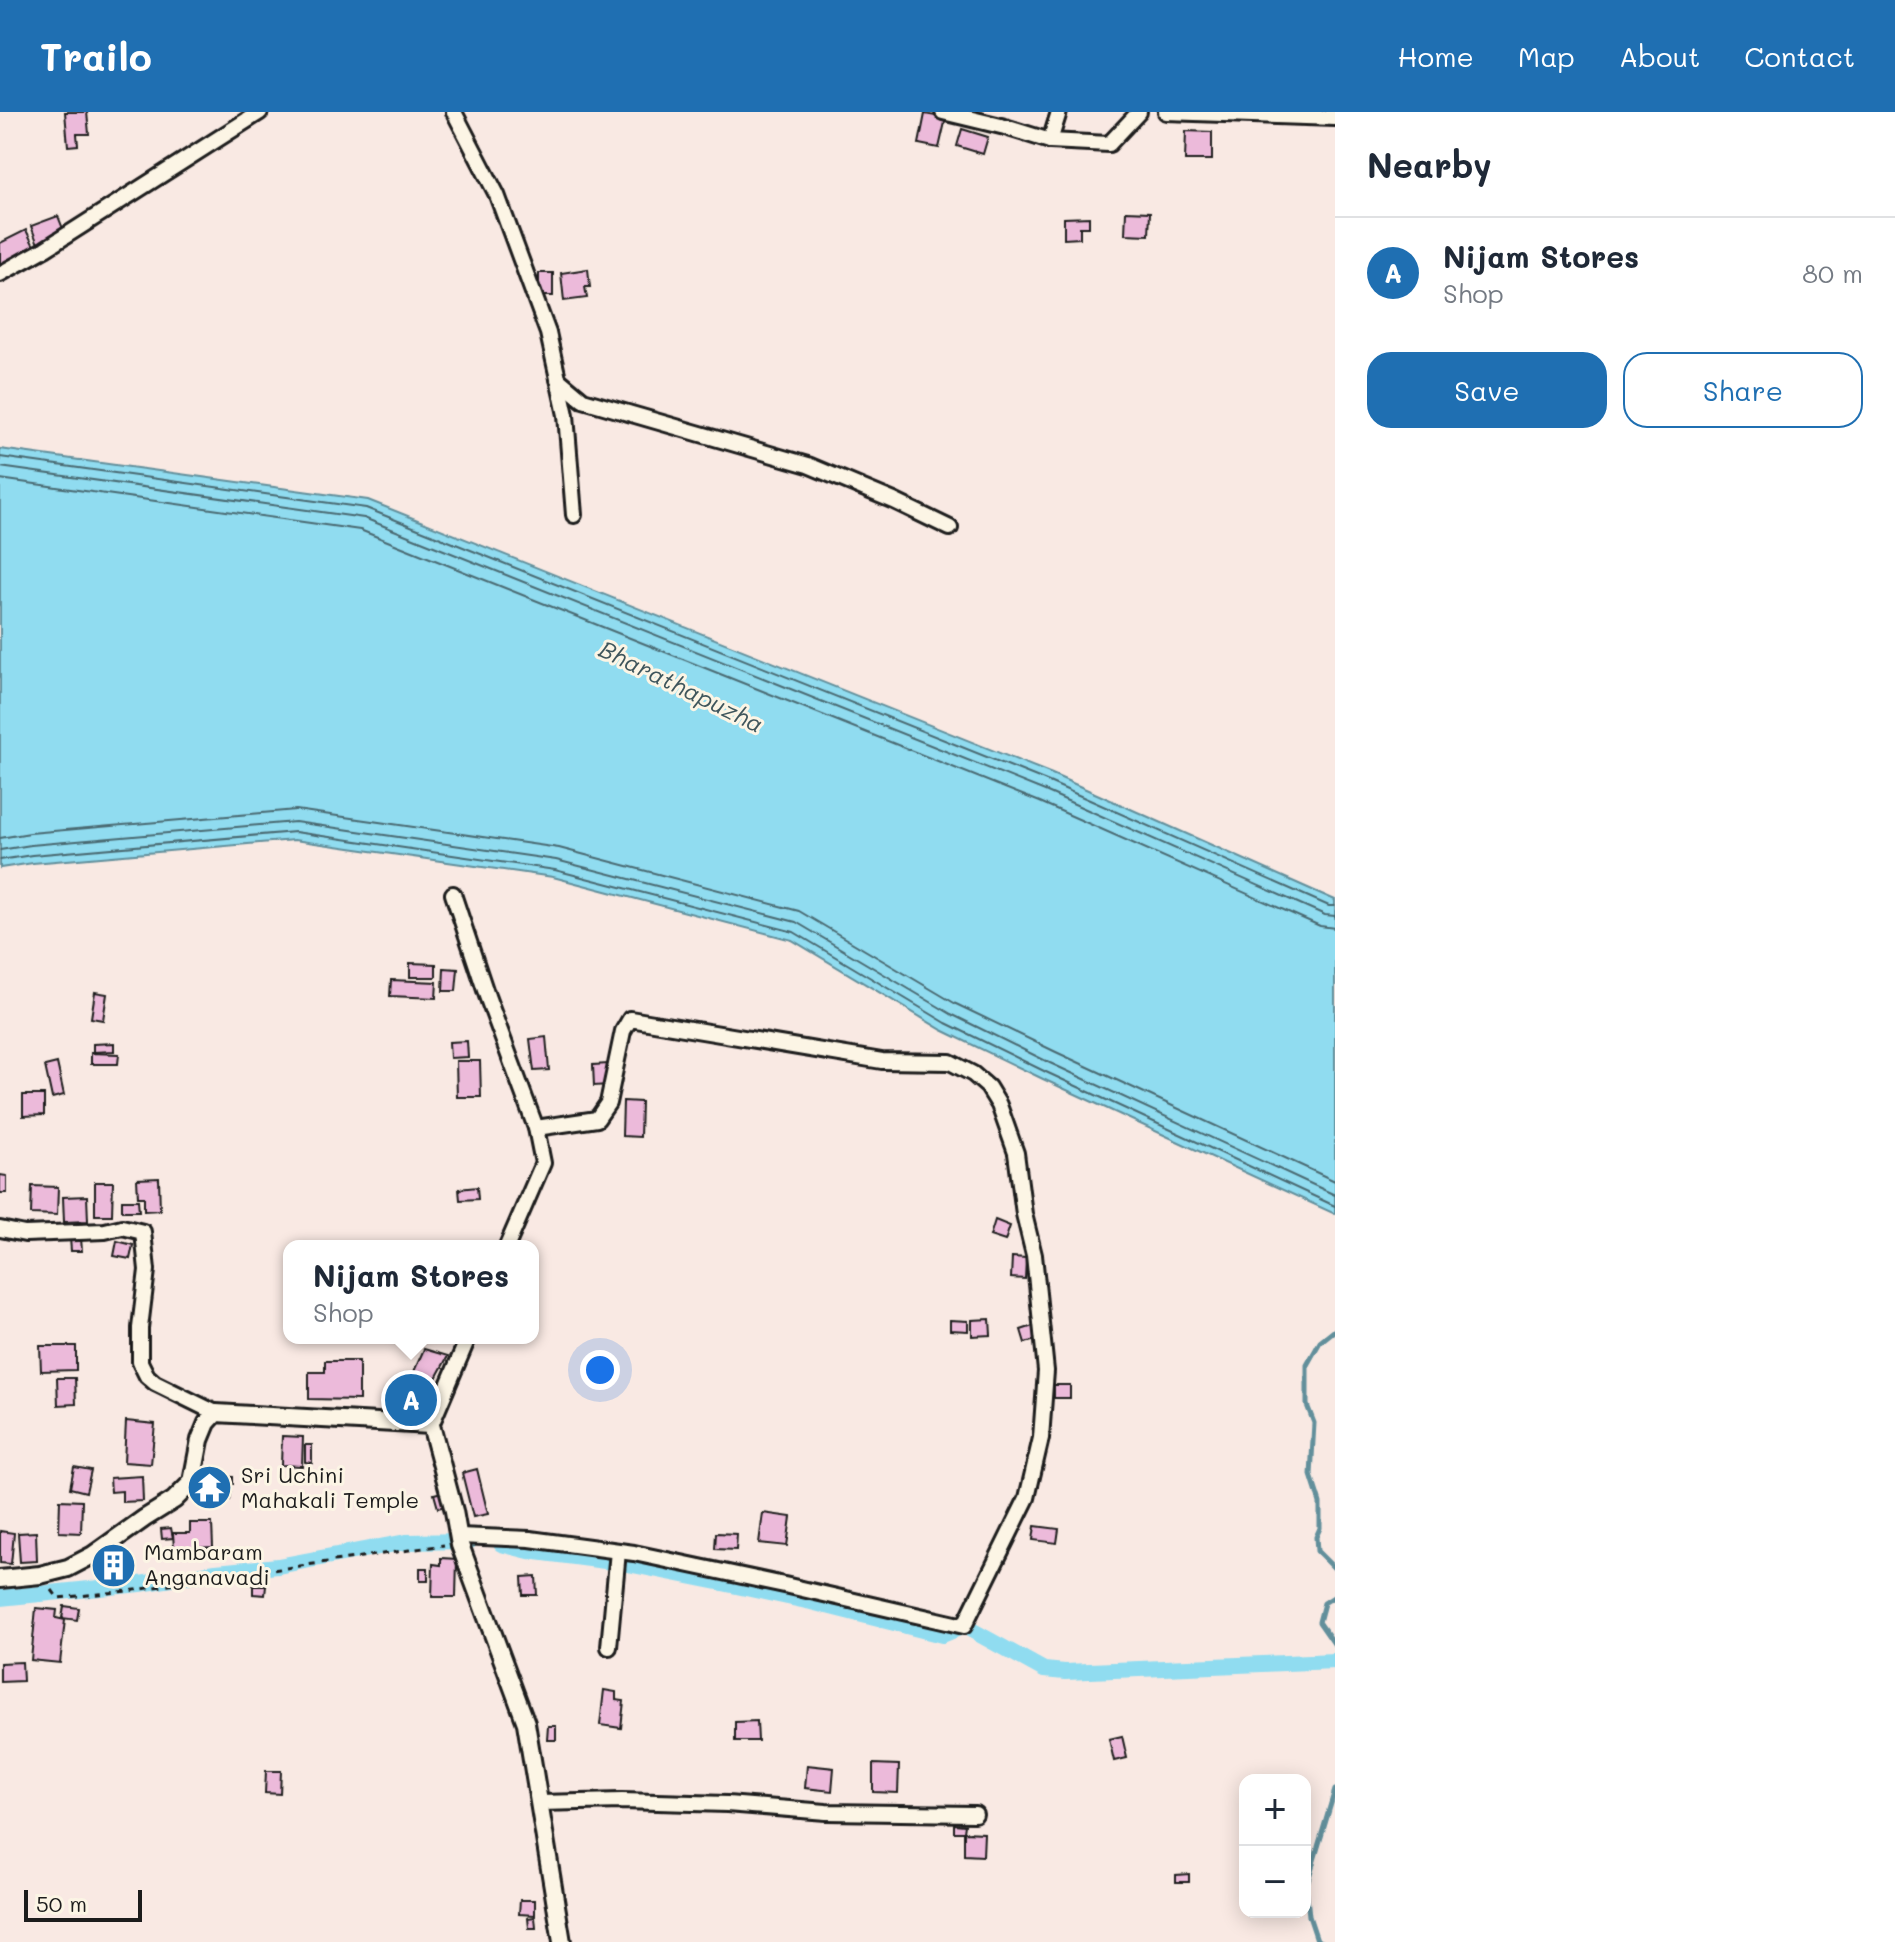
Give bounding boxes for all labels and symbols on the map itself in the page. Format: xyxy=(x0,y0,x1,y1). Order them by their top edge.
water label: Bharathapuzha xyxy=(594,632,769,739)
your location xyxy=(580,1350,620,1390)
pin: A xyxy=(385,1370,437,1430)
place label: Sri Uchini Mahakali Temple xyxy=(241,1460,419,1514)
temple icon: Sri Uchini Mahakali Temple xyxy=(186,1464,234,1512)
place label: Mambaram Anganavadi xyxy=(144,1537,270,1591)
building icon: Mambaram Anganavadi xyxy=(89,1541,137,1589)
scale bar xyxy=(24,1886,142,1922)

